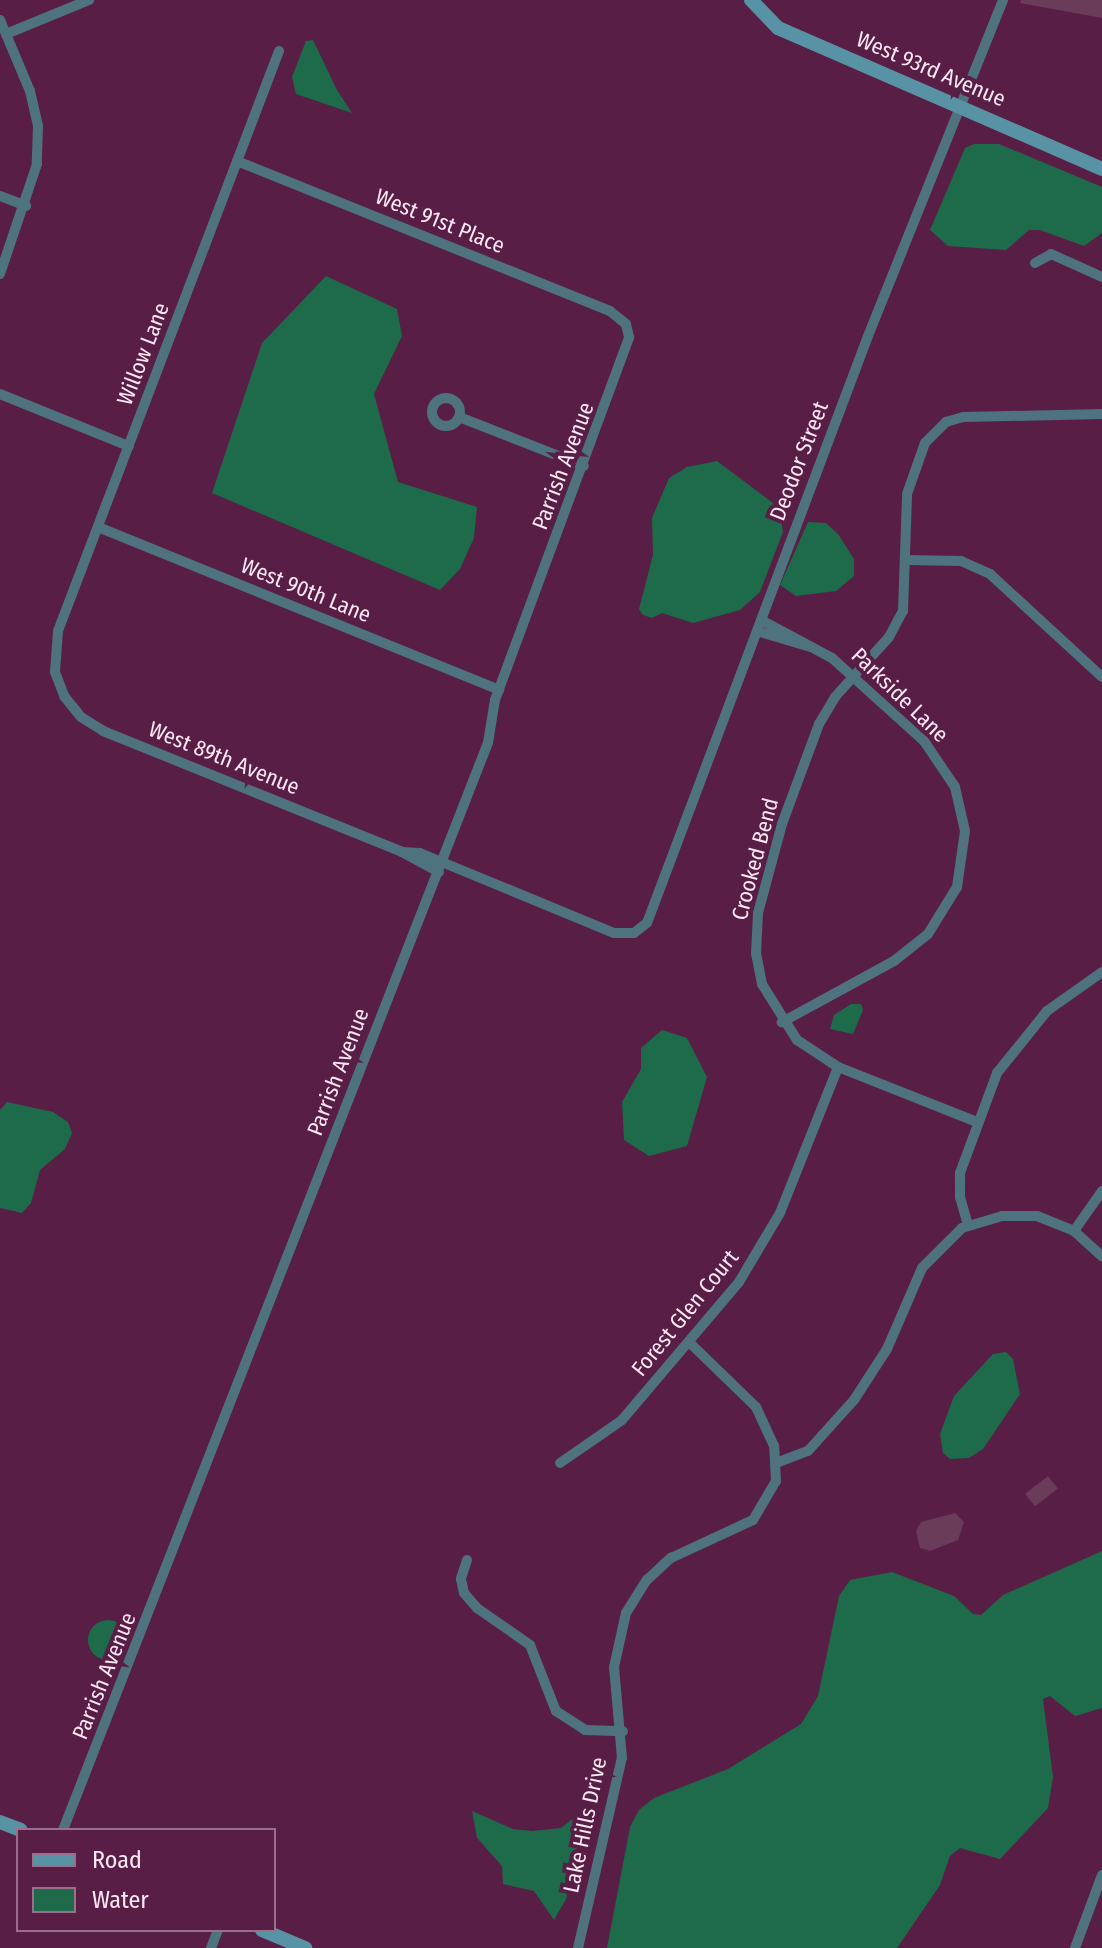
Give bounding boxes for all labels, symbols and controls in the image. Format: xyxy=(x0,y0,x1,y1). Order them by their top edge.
street label: West 93rd Avenue xyxy=(853,26,1009,112)
street label: West 91st Place xyxy=(371,183,509,259)
street label: Willow Lane xyxy=(111,299,175,409)
street label: Deodor Street xyxy=(764,398,834,524)
street label: Parrish Avenue xyxy=(527,399,599,533)
street label: West 90th Lane xyxy=(237,552,375,628)
street label: Parkside Lane xyxy=(846,642,954,748)
street label: West 89th Avenue xyxy=(145,716,303,800)
street label: Crooked Bend xyxy=(726,795,784,923)
street label: Parrish Avenue xyxy=(302,1005,374,1139)
street label: Forest Glen Court xyxy=(626,1245,744,1381)
street label: Parrish Avenue xyxy=(67,1609,141,1743)
street label: Lake Hills Drive xyxy=(558,1755,612,1895)
legend xyxy=(16,1828,276,1932)
text: Road xyxy=(92,1846,142,1874)
text: Water xyxy=(92,1886,149,1914)

